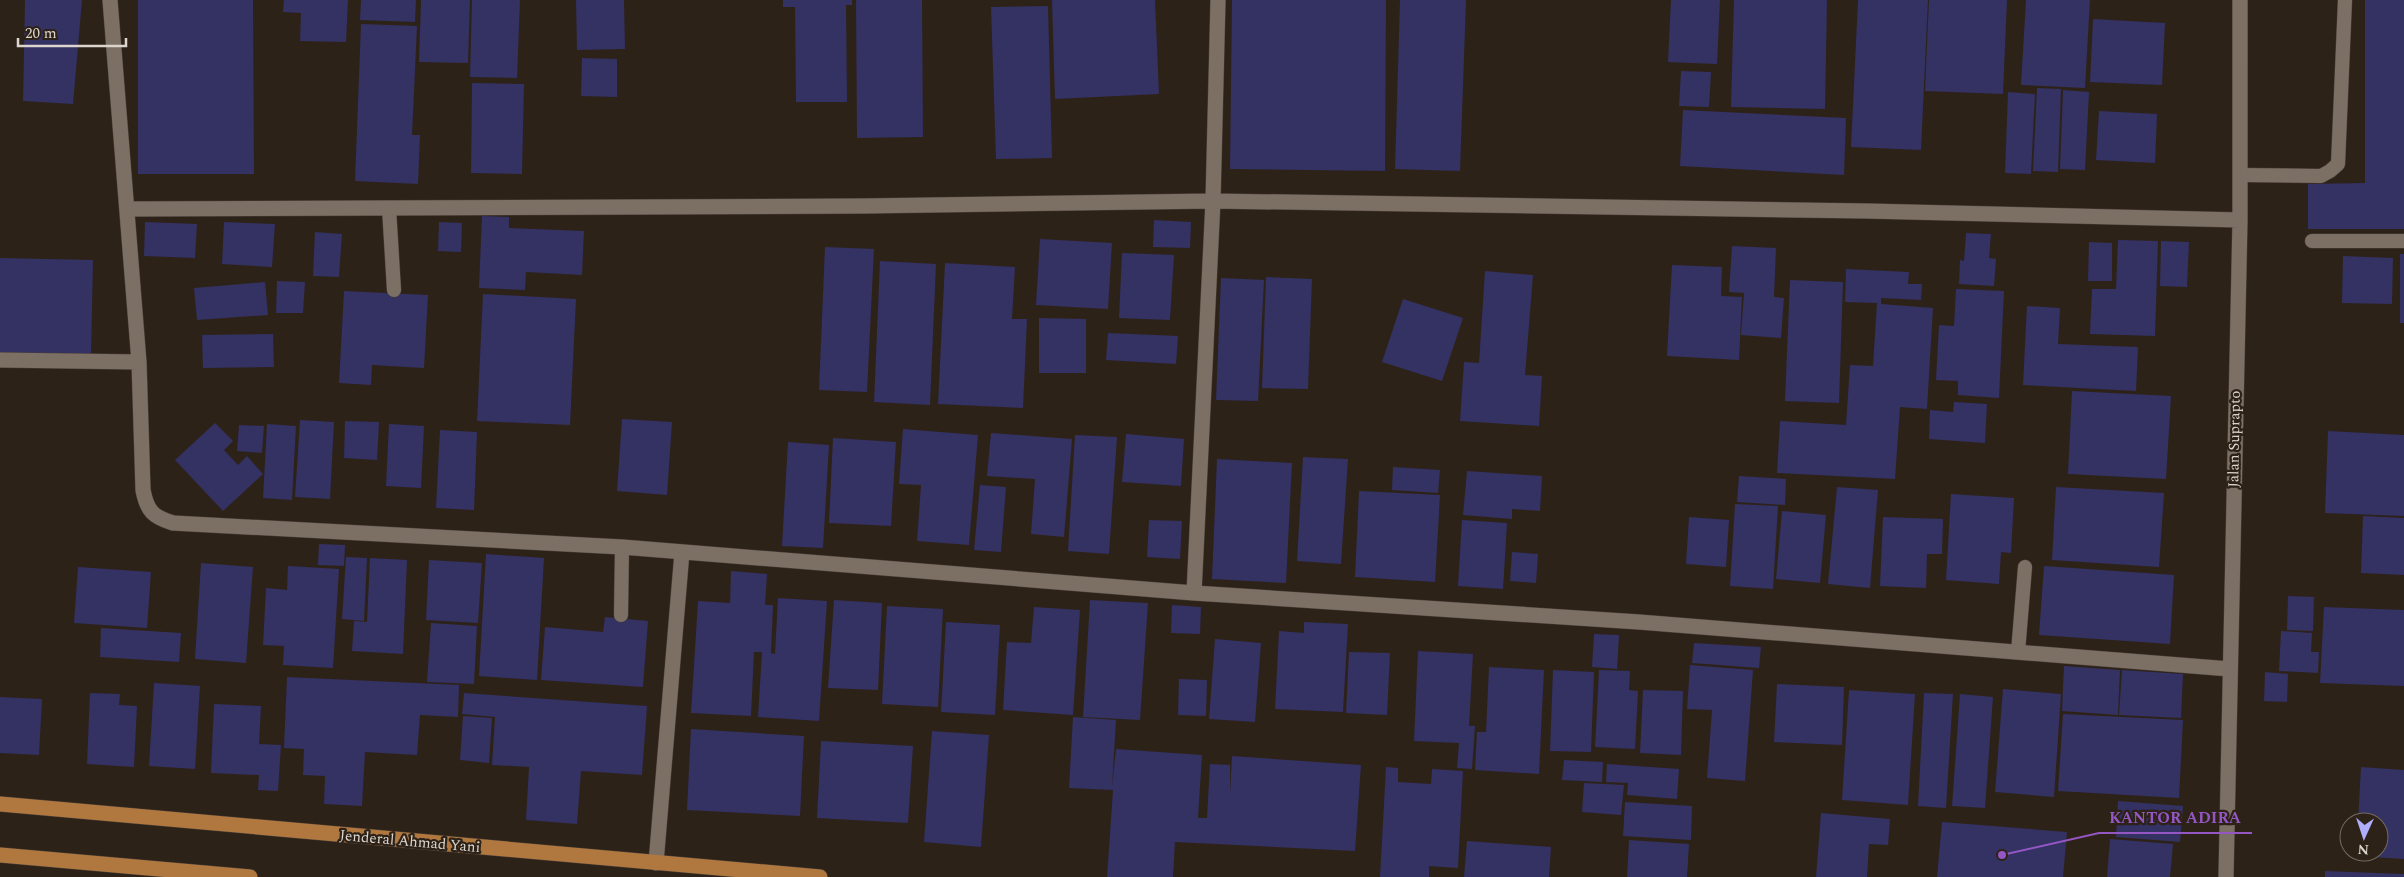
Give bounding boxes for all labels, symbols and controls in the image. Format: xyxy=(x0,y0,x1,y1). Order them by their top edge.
scale bar xyxy=(18,15,125,47)
text: 20 m xyxy=(25,22,57,45)
street label: Jalan Suprapto xyxy=(2222,390,2247,488)
callout: KANTOR ADIRA xyxy=(2099,802,2252,833)
text: KANTOR ADIRA xyxy=(2109,806,2242,830)
north arrow xyxy=(2339,812,2389,862)
street label: Jenderal Ahmad Yani xyxy=(339,824,481,859)
text: N xyxy=(2357,839,2370,860)

